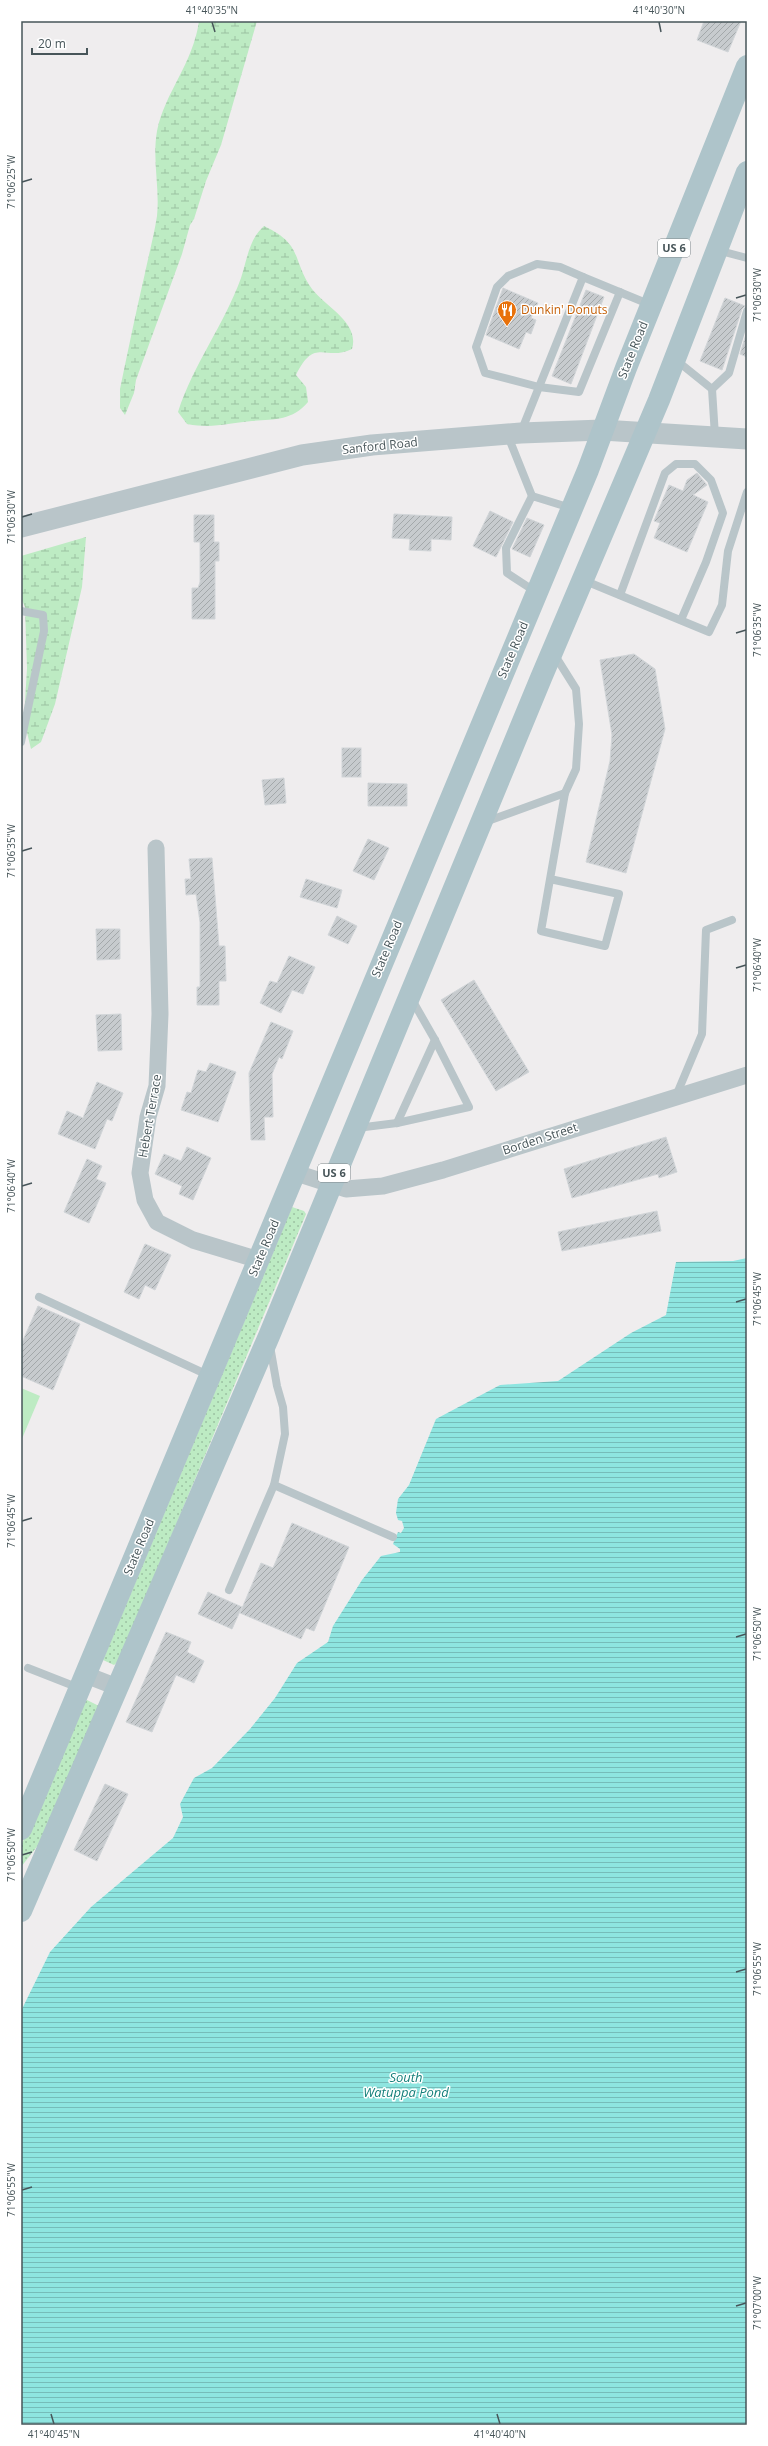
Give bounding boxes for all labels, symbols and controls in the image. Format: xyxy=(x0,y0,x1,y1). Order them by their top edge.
text: 41°40'35"N xyxy=(186,3,238,17)
text: 41°40'30"N xyxy=(633,3,685,17)
scale bar xyxy=(32,30,87,56)
text: 20 m xyxy=(38,35,66,52)
text: 71°06'25"W xyxy=(4,154,18,209)
road number: US 6 xyxy=(658,239,690,257)
text: 71°06'30"W xyxy=(750,267,764,322)
restaurant icon: Dunkin' Donuts xyxy=(496,299,518,327)
place label: Dunkin' Donuts xyxy=(521,301,608,318)
street label: State Road xyxy=(613,319,652,381)
street label: Sanford Road xyxy=(341,433,419,458)
text: 71°06'30"W xyxy=(4,489,18,544)
text: 71°06'35"W xyxy=(750,602,764,657)
street label: State Road xyxy=(493,619,532,681)
text: 71°06'35"W xyxy=(4,823,18,878)
street label: State Road xyxy=(367,918,406,980)
text: 71°06'40"W xyxy=(750,937,764,992)
street label: Hebert Terrace xyxy=(134,1073,165,1159)
street label: Borden Street xyxy=(500,1118,580,1159)
text: 71°06'40"W xyxy=(4,1158,18,1213)
road number: US 6 xyxy=(318,1164,350,1182)
street label: State Road xyxy=(244,1217,283,1279)
text: 71°06'45"W xyxy=(750,1271,764,1326)
text: 71°06'45"W xyxy=(4,1493,18,1548)
street label: State Road xyxy=(119,1516,158,1578)
text: 71°06'50"W xyxy=(750,1606,764,1661)
text: 71°06'50"W xyxy=(4,1827,18,1882)
text: 71°06'55"W xyxy=(750,1941,764,1996)
water label: South Watuppa Pond xyxy=(363,2068,449,2101)
text: 71°06'55"W xyxy=(4,2162,18,2217)
text: 71°07'00"W xyxy=(750,2275,764,2330)
text: 41°40'45"N xyxy=(28,2427,80,2441)
text: 41°40'40"N xyxy=(474,2427,526,2441)

